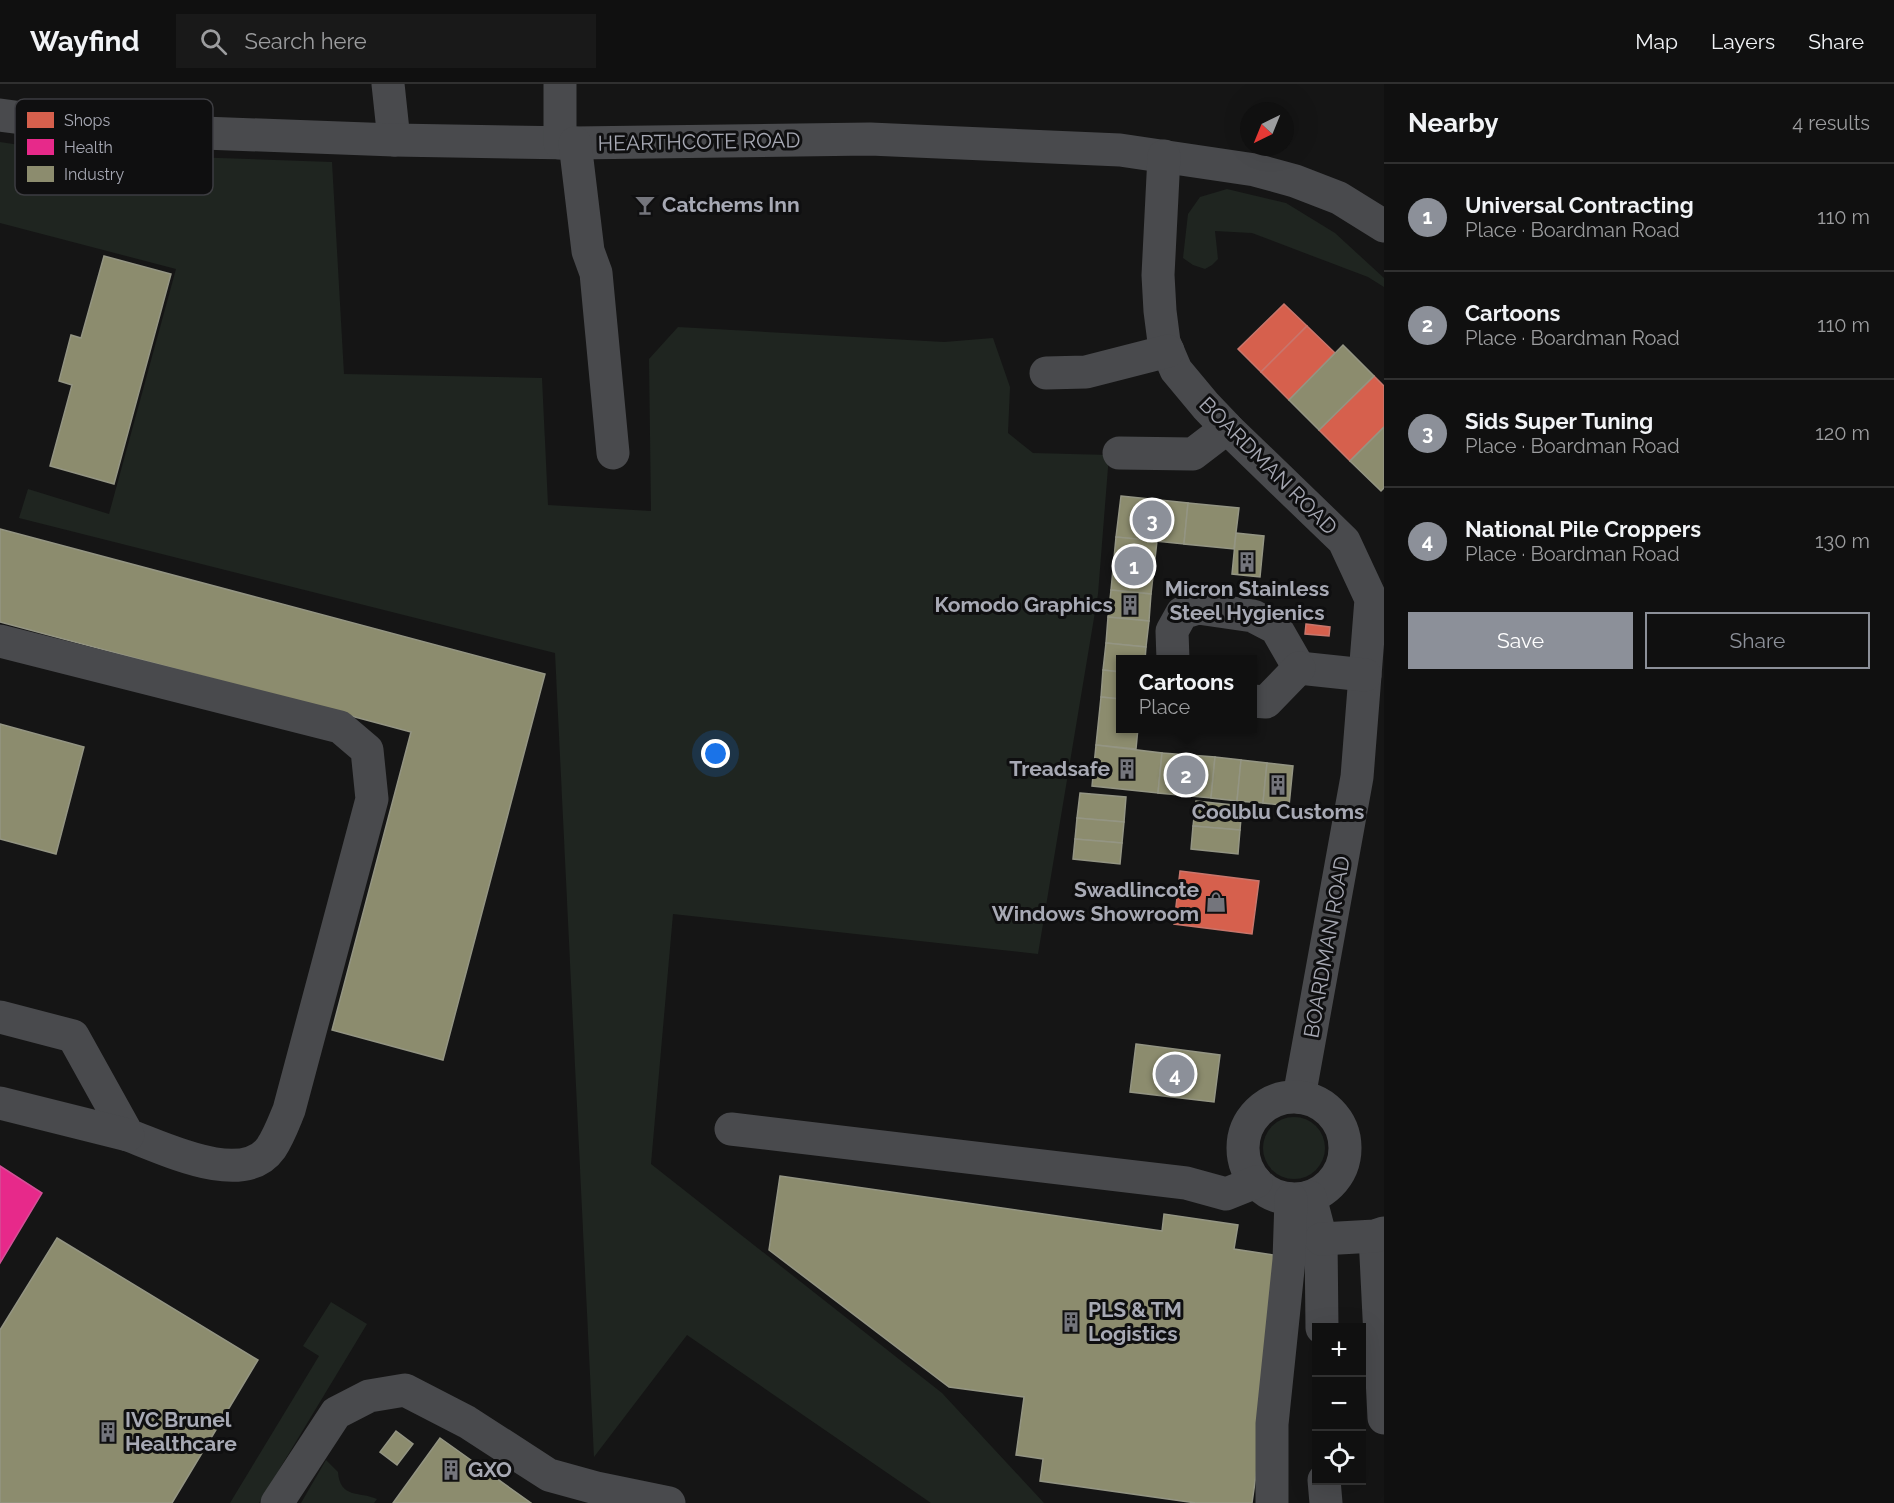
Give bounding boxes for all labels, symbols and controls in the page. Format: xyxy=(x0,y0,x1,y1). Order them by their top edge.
search box xyxy=(176,14,596,68)
text: Wayfind xyxy=(30,25,140,58)
icon: search xyxy=(197,25,230,58)
text: Search here xyxy=(245,28,367,54)
text: Map xyxy=(1635,29,1678,54)
text: Layers xyxy=(1711,29,1775,54)
text: Share xyxy=(1808,29,1864,54)
legend xyxy=(15,99,213,195)
north arrow xyxy=(1240,102,1294,156)
text: Nearby xyxy=(1408,108,1498,138)
text: Shops xyxy=(64,111,110,130)
text: 4 results xyxy=(1792,111,1870,135)
street label: HEARTHCOTE ROAD xyxy=(597,127,801,156)
text: Health xyxy=(64,138,113,157)
text: Industry xyxy=(64,165,124,184)
place label: Catchems Inn xyxy=(662,192,800,217)
text: Universal Contracting xyxy=(1465,192,1694,218)
bar icon: Catchems Inn xyxy=(633,193,657,217)
text: 1 xyxy=(1423,205,1432,229)
text: 110 m xyxy=(1817,205,1870,229)
text: Place · Boardman Road xyxy=(1465,218,1680,242)
text: Cartoons xyxy=(1465,300,1560,326)
text: 2 xyxy=(1422,313,1433,337)
text: 110 m xyxy=(1817,313,1870,337)
text: Place · Boardman Road xyxy=(1465,326,1680,350)
street label: BOARDMAN ROAD xyxy=(1194,392,1342,540)
text: Sids Super Tuning xyxy=(1465,408,1653,434)
text: 3 xyxy=(1422,421,1433,445)
text: 120 m xyxy=(1815,421,1870,445)
text: Place · Boardman Road xyxy=(1465,434,1680,458)
pin: 3 xyxy=(1132,498,1172,542)
text: National Pile Croppers xyxy=(1465,516,1701,542)
text: 4 xyxy=(1422,529,1433,553)
text: 130 m xyxy=(1815,529,1870,553)
text: Place · Boardman Road xyxy=(1465,542,1680,566)
pin: 1 xyxy=(1114,544,1154,588)
building icon: Micron Stainless Steel Hygienics xyxy=(1235,550,1259,574)
place label: Micron Stainless Steel Hygienics xyxy=(1165,576,1329,625)
place label: Komodo Graphics xyxy=(934,592,1113,617)
building icon: Komodo Graphics xyxy=(1118,593,1142,617)
button: Save xyxy=(1408,612,1633,669)
button: Share xyxy=(1645,612,1870,669)
popup xyxy=(1116,655,1257,733)
text: Cartoons xyxy=(1139,669,1234,695)
text: Place xyxy=(1139,695,1190,719)
your location xyxy=(701,739,730,768)
pin: 2 xyxy=(1166,752,1206,798)
place label: Treadsafe xyxy=(1009,756,1110,781)
building icon: Treadsafe xyxy=(1115,757,1139,781)
building icon: Coolblu Customs xyxy=(1266,773,1290,797)
place label: Coolblu Customs xyxy=(1192,799,1364,824)
street label: BOARDMAN ROAD xyxy=(1298,854,1355,1040)
place label: Swadlincote Windows Showroom xyxy=(992,877,1199,926)
shop icon: Swadlincote Windows Showroom xyxy=(1204,890,1228,914)
pin: 4 xyxy=(1156,1052,1194,1096)
place label: PLS & TM Logistics xyxy=(1088,1297,1182,1346)
building icon: PLS & TM Logistics xyxy=(1059,1310,1083,1334)
map controls xyxy=(1312,1323,1366,1485)
button: + xyxy=(1312,1323,1366,1377)
button: − xyxy=(1312,1377,1366,1431)
place label: IVC Brunel Healthcare xyxy=(125,1407,237,1456)
building icon: IVC Brunel Healthcare xyxy=(96,1420,120,1444)
button: locate xyxy=(1312,1431,1366,1485)
place label: GXO xyxy=(468,1457,512,1482)
building icon: GXO xyxy=(439,1458,463,1482)

